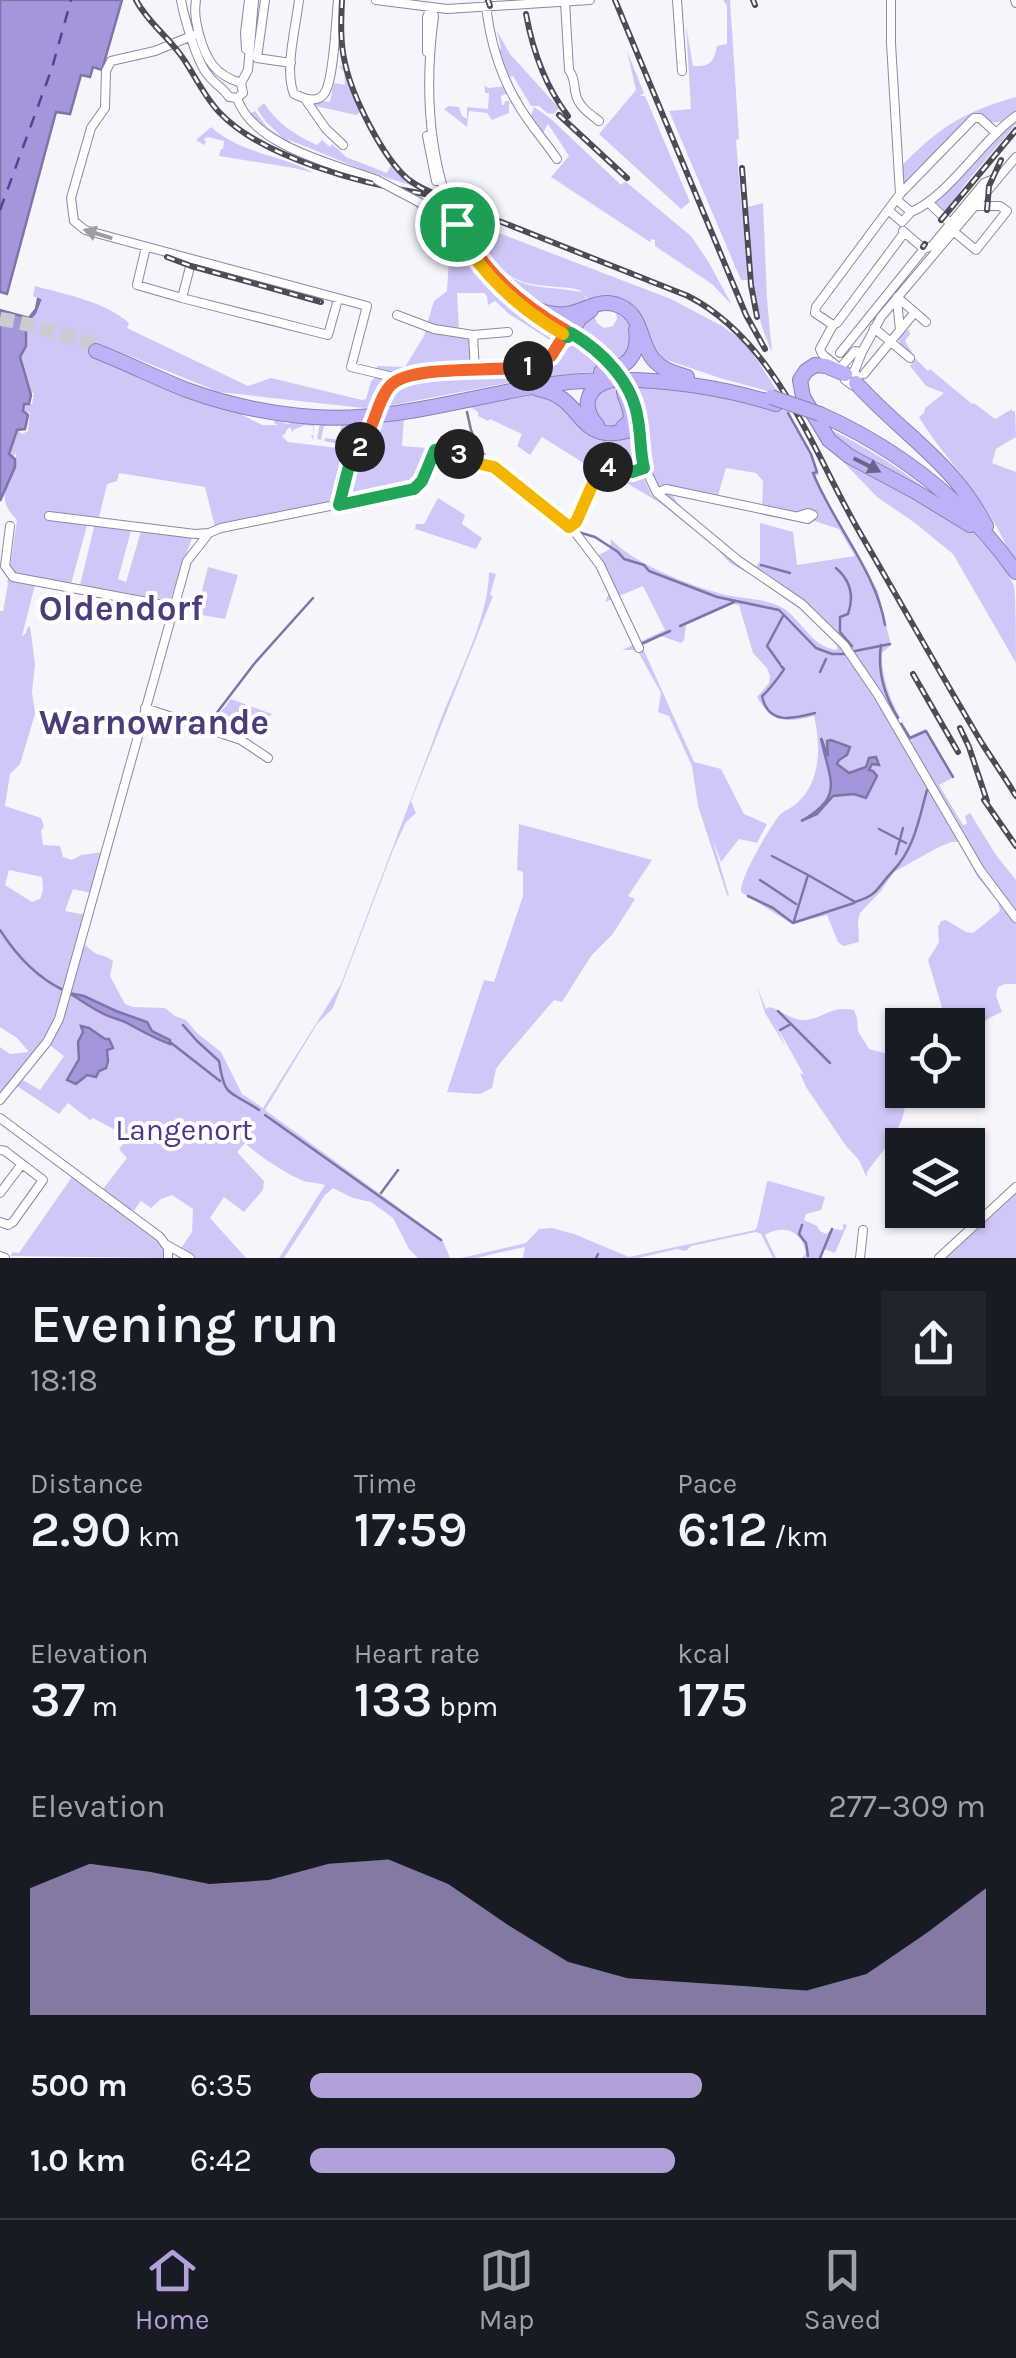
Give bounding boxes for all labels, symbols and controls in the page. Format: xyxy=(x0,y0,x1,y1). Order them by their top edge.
pin xyxy=(415,182,500,267)
icon: arrive xyxy=(430,197,485,252)
one-way arrow xyxy=(83,226,113,241)
pin: 1 xyxy=(503,341,553,391)
text: 1 xyxy=(523,349,533,382)
pin: 2 xyxy=(335,422,385,472)
pin: 3 xyxy=(434,429,484,479)
text: 2 xyxy=(352,430,368,463)
text: 3 xyxy=(450,437,468,470)
pin: 4 xyxy=(583,442,633,492)
text: 4 xyxy=(600,450,616,483)
one-way arrow xyxy=(852,456,881,473)
district label: Oldendorf xyxy=(39,588,203,629)
district label: Warnowrande xyxy=(39,702,269,743)
map controls xyxy=(885,1008,985,1228)
button: locate xyxy=(885,1008,985,1108)
park label: Langenort xyxy=(115,1112,253,1148)
button: layers xyxy=(885,1128,985,1228)
button: share xyxy=(881,1291,986,1396)
text: Evening run xyxy=(30,1292,339,1356)
text: 18:18 xyxy=(30,1362,98,1399)
text: Distance xyxy=(30,1467,143,1500)
text: Time xyxy=(354,1467,417,1500)
text: Pace xyxy=(677,1467,737,1500)
text: 2.90 xyxy=(30,1500,131,1559)
text: 17:59 xyxy=(354,1500,468,1559)
text: 6:12 xyxy=(677,1500,768,1559)
text: km xyxy=(131,1520,180,1553)
text: /km xyxy=(768,1520,828,1553)
text: Elevation xyxy=(30,1637,149,1670)
text: Heart rate xyxy=(354,1637,480,1670)
text: kcal xyxy=(677,1637,731,1670)
text: 37 xyxy=(30,1670,85,1729)
text: 133 xyxy=(354,1670,432,1729)
text: 175 xyxy=(677,1670,748,1729)
text: m xyxy=(85,1690,118,1723)
text: bpm xyxy=(432,1690,498,1723)
text: Elevation xyxy=(30,1788,165,1825)
text: 277–309 m xyxy=(828,1788,986,1825)
text: 500 m xyxy=(30,2067,128,2104)
text: 6:35 xyxy=(190,2067,253,2104)
text: 1.0 km xyxy=(30,2142,126,2179)
text: 6:42 xyxy=(190,2142,252,2179)
tab: Home xyxy=(135,2243,209,2336)
tab: Map xyxy=(479,2243,534,2336)
tab: Saved xyxy=(804,2243,881,2336)

